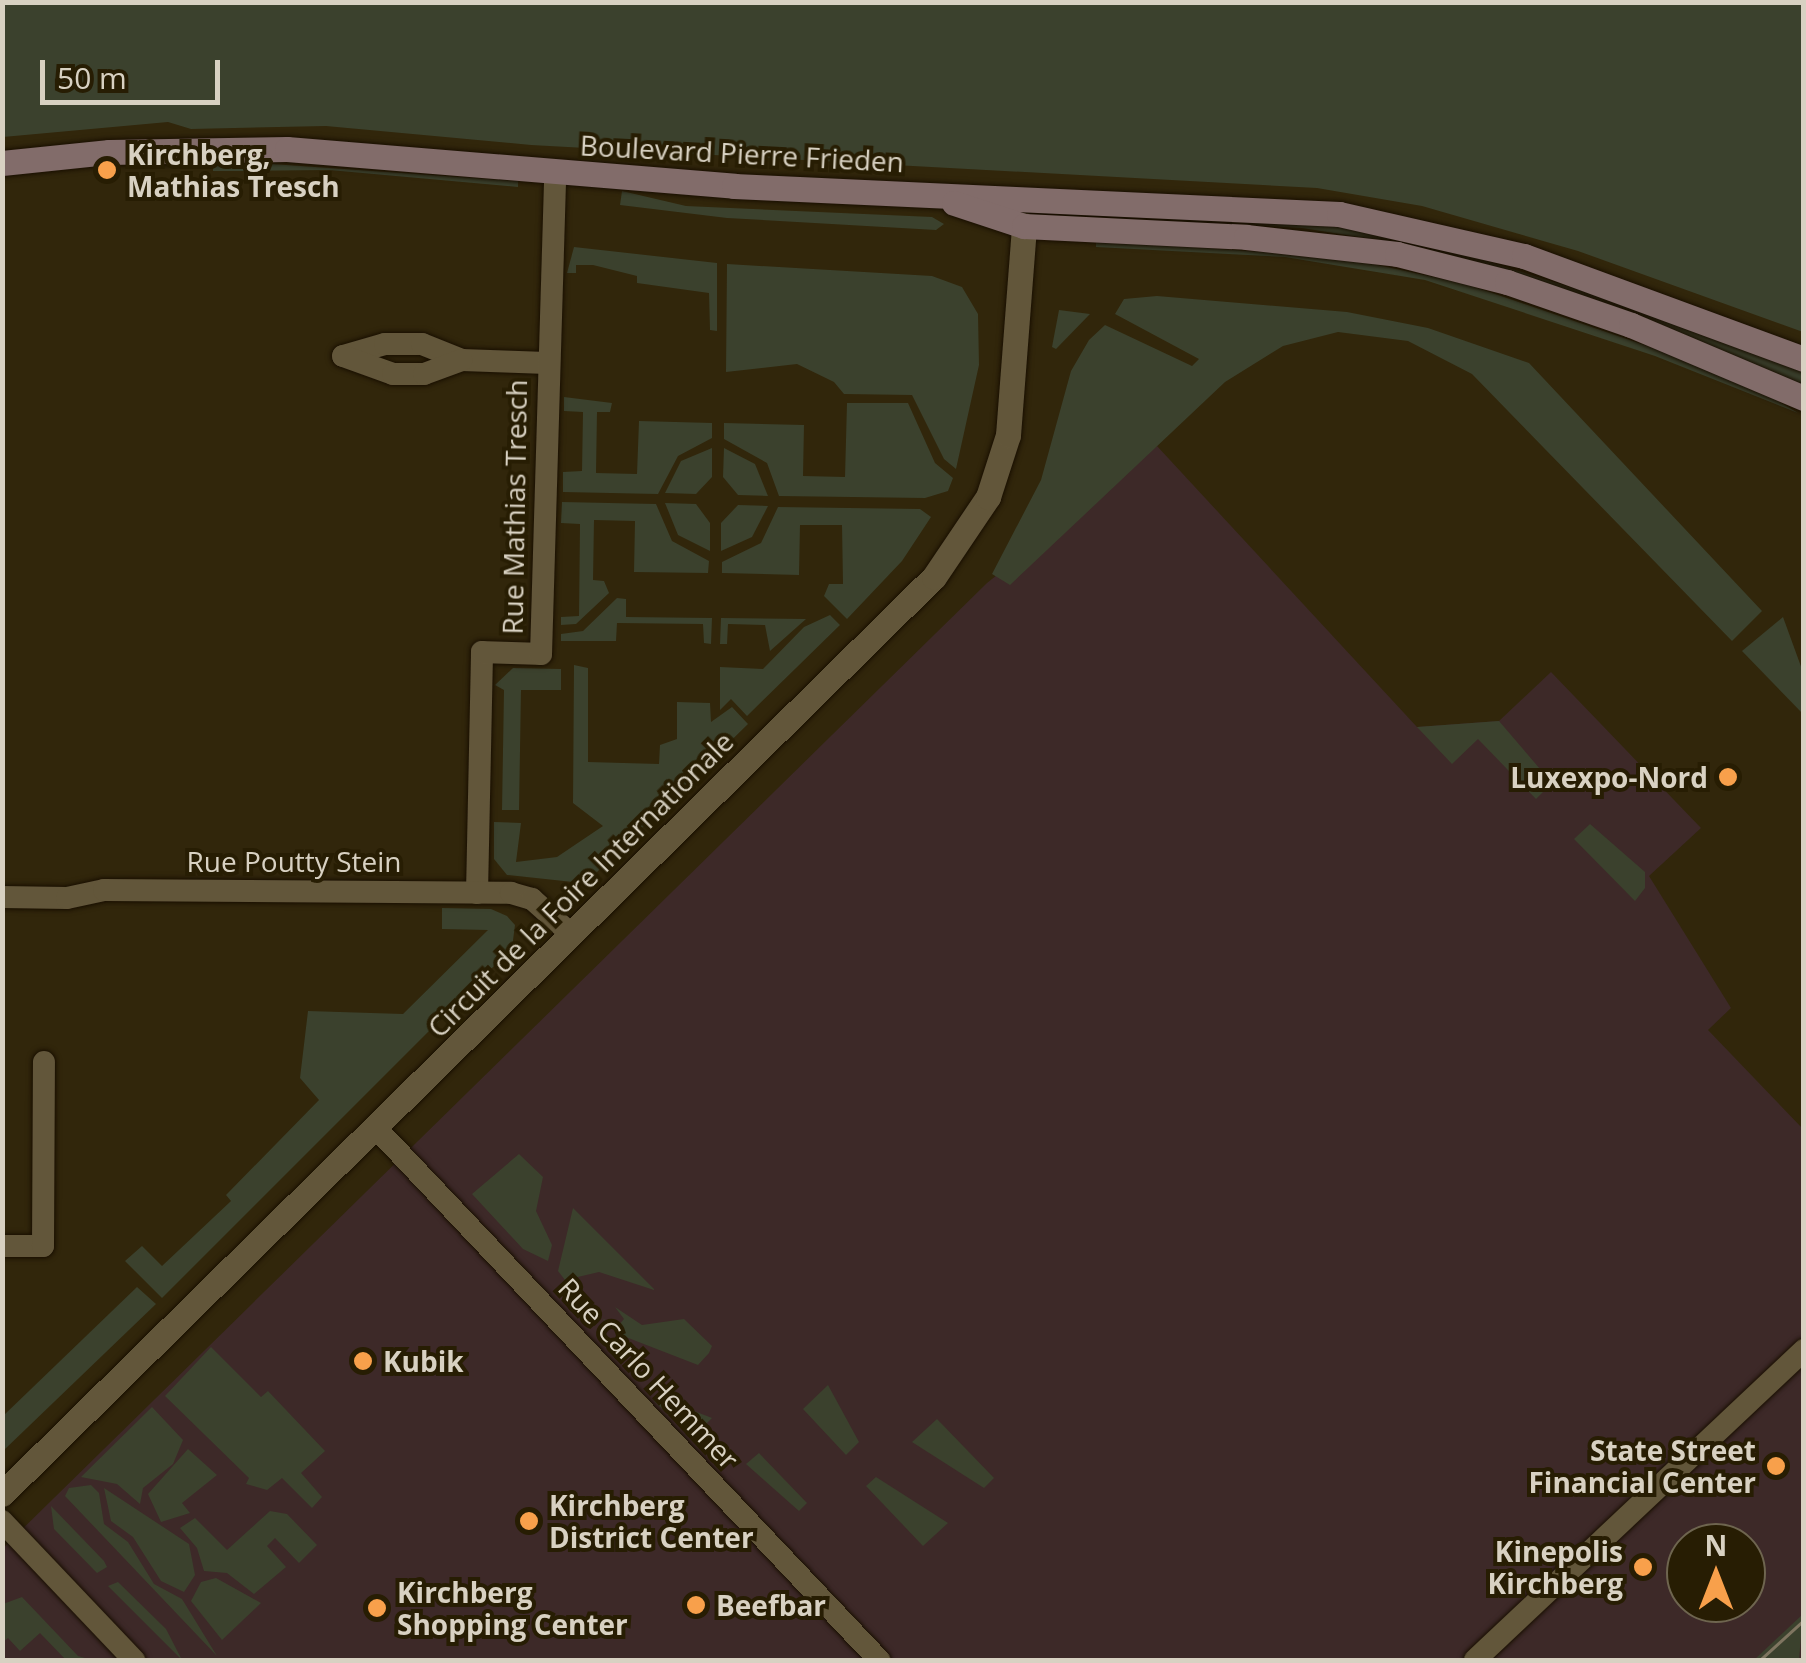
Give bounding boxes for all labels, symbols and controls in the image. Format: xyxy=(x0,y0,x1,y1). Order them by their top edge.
scale bar xyxy=(45,40,225,102)
text: 50 m xyxy=(57,57,127,98)
street label: Boulevard Pierre Frieden xyxy=(579,128,905,178)
place label: Kirchberg, Mathias Tresch xyxy=(127,137,340,203)
marker: Kirchberg, Mathias Tresch xyxy=(96,159,118,181)
street label: Rue Mathias Tresch xyxy=(495,379,533,635)
street label: Circuit de la Foire Internationale xyxy=(420,724,740,1044)
place label: Luxexpo-Nord xyxy=(1510,760,1708,794)
marker: Luxexpo-Nord xyxy=(1717,766,1739,788)
street label: Rue Poutty Stein xyxy=(187,844,401,878)
street label: Rue Carlo Hemmer xyxy=(552,1271,746,1475)
place label: Kubik xyxy=(383,1344,464,1378)
marker: Kubik xyxy=(352,1350,374,1372)
place label: State Street Financial Center xyxy=(1528,1433,1756,1499)
marker: State Street Financial Center xyxy=(1765,1455,1787,1477)
place label: Kirchberg District Center xyxy=(549,1488,754,1554)
marker: Kirchberg District Center xyxy=(518,1510,540,1532)
north arrow xyxy=(1666,1523,1766,1623)
text: N xyxy=(1705,1526,1727,1564)
place label: Kinepolis Kirchberg xyxy=(1488,1534,1623,1600)
marker: Kinepolis Kirchberg xyxy=(1632,1556,1654,1578)
place label: Kirchberg Shopping Center xyxy=(397,1575,628,1641)
place label: Beefbar xyxy=(716,1588,826,1622)
marker: Beefbar xyxy=(685,1594,707,1616)
marker: Kirchberg Shopping Center xyxy=(366,1597,388,1619)

